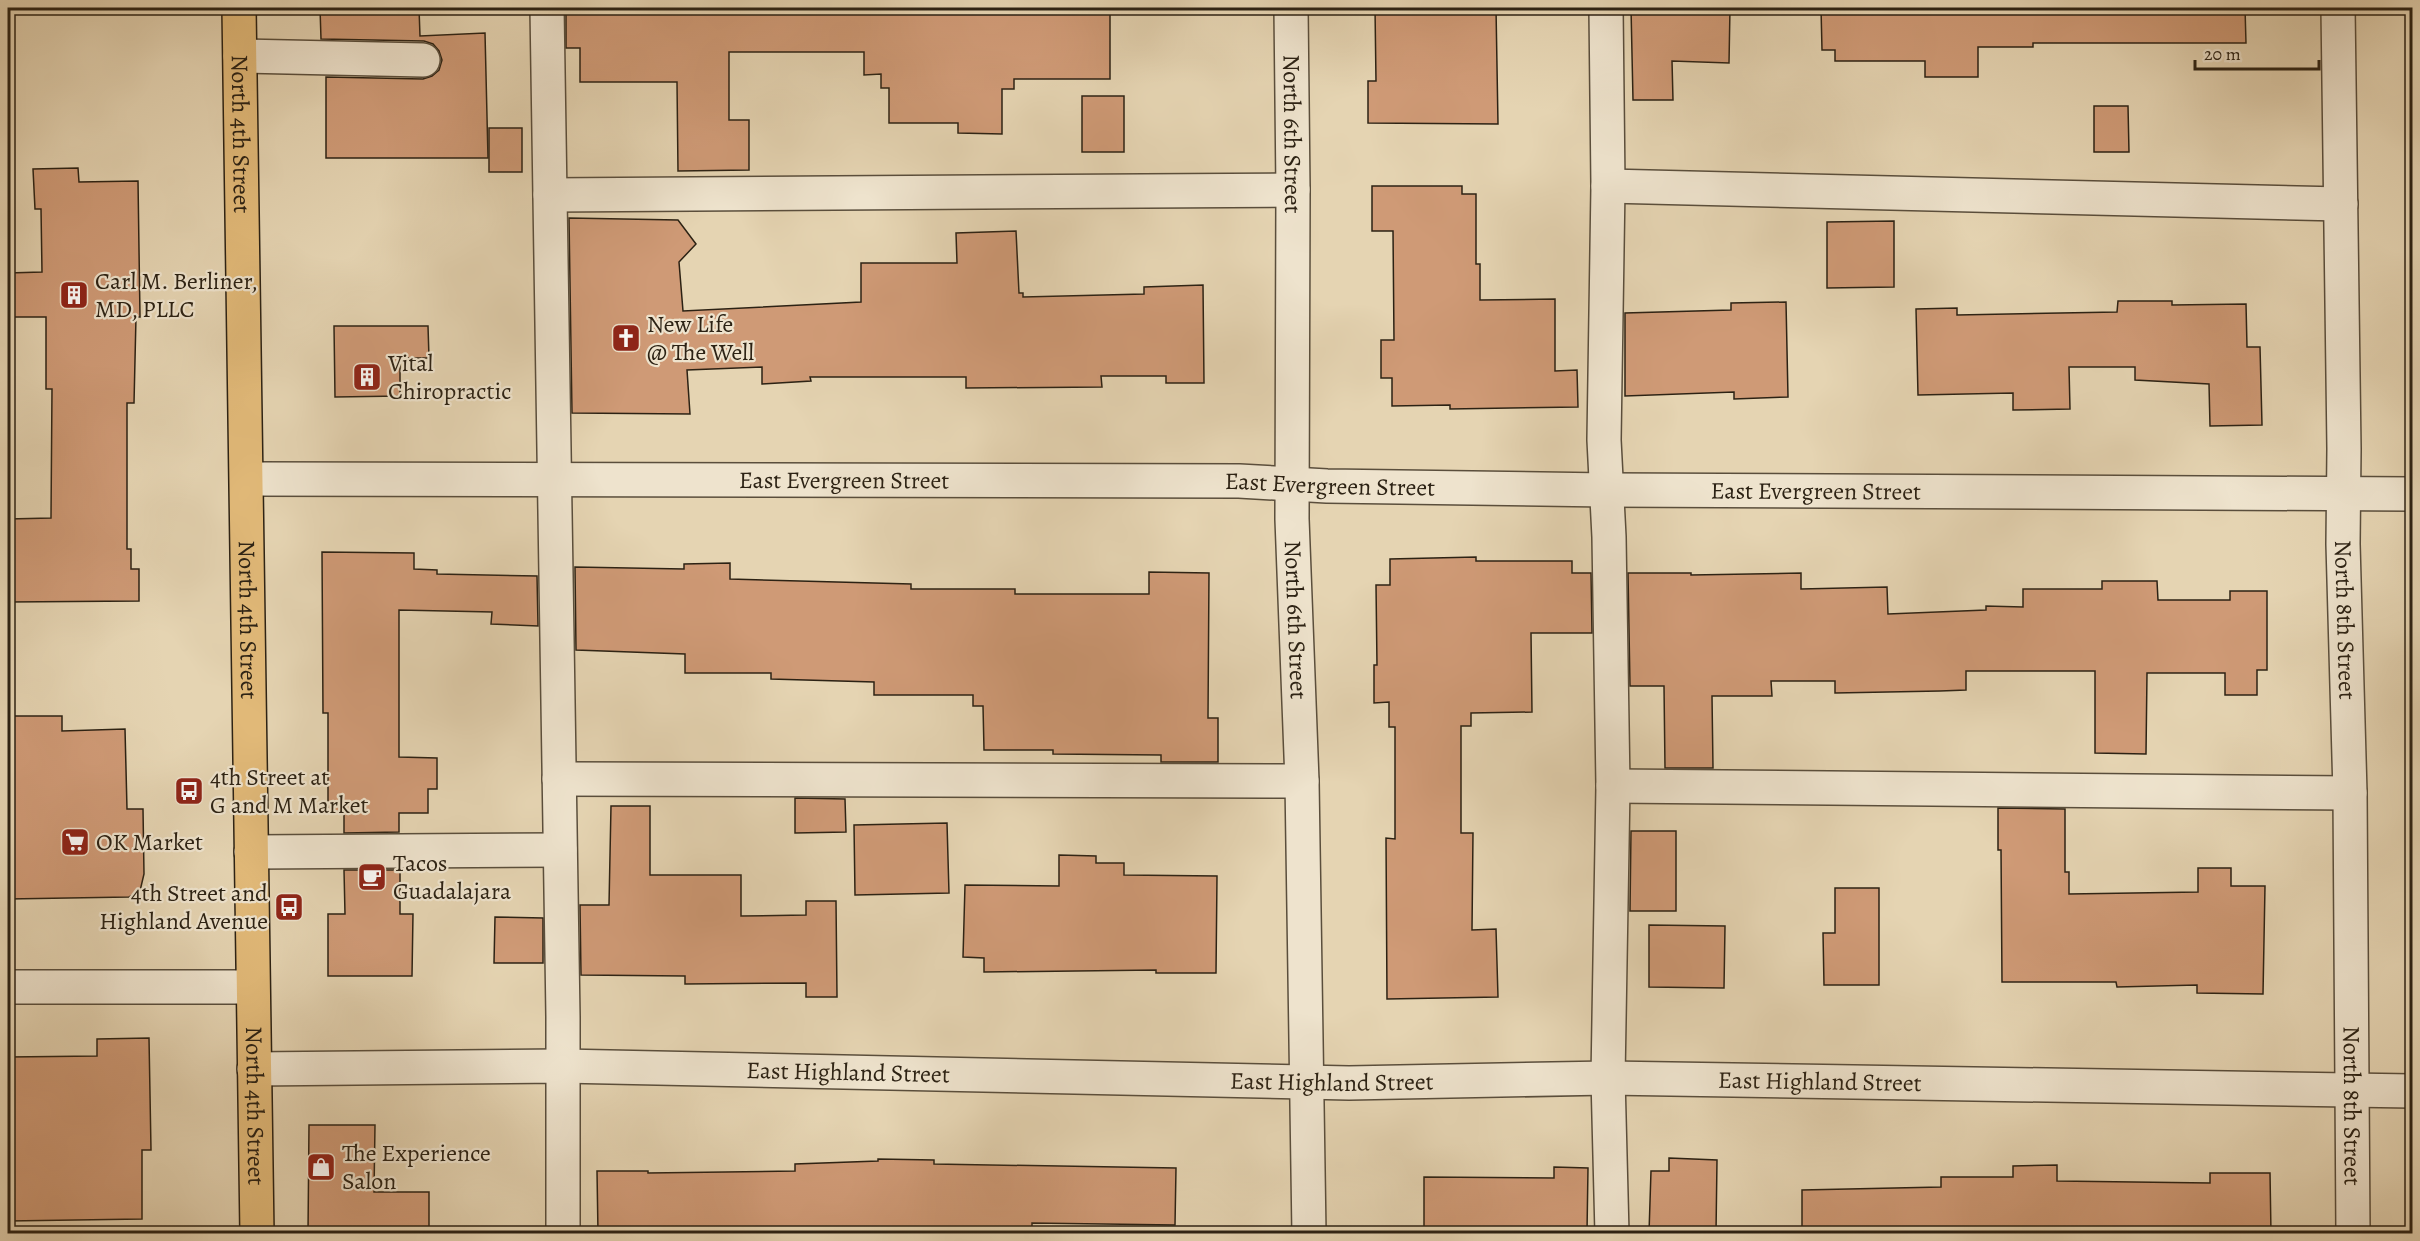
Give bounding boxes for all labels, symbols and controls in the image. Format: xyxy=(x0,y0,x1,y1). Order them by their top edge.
scale bar xyxy=(2195,33,2320,71)
text: 20 m xyxy=(2204,42,2241,66)
street label: North 4th Street xyxy=(224,54,258,214)
street label: North 6th Street xyxy=(1276,54,1309,214)
place label: Carl M. Berliner, MD, PLLC xyxy=(95,265,258,325)
building icon: Carl M. Berliner, MD, PLLC xyxy=(58,279,90,311)
place label: New Life @ The Well xyxy=(647,308,754,368)
church icon: New Life @ The Well xyxy=(610,322,642,354)
place label: Vital Chiropractic xyxy=(387,347,511,407)
building icon: Vital Chiropractic xyxy=(351,361,383,393)
street label: East Evergreen Street xyxy=(739,464,949,496)
street label: East Evergreen Street xyxy=(1225,465,1435,504)
street label: East Evergreen Street xyxy=(1711,475,1921,508)
street label: North 4th Street xyxy=(231,540,265,700)
street label: North 6th Street xyxy=(1277,540,1315,700)
street label: North 8th Street xyxy=(2327,540,2363,700)
place label: 4th Street at G and M Market xyxy=(210,761,368,821)
bus stop icon: 4th Street at G and M Market xyxy=(173,775,205,807)
supermarket icon: OK Market xyxy=(59,826,91,858)
place label: OK Market xyxy=(96,826,203,858)
place label: Tacos Guadalajara xyxy=(393,847,512,907)
cafe icon: Tacos Guadalajara xyxy=(356,861,388,893)
place label: 4th Street and Highland Avenue xyxy=(99,877,268,937)
bus stop icon: 4th Street and Highland Avenue xyxy=(273,891,305,923)
street label: North 4th Street xyxy=(238,1026,272,1186)
street label: North 8th Street xyxy=(2336,1026,2369,1186)
street label: East Highland Street xyxy=(746,1054,950,1090)
street label: East Highland Street xyxy=(1230,1064,1434,1099)
street label: East Highland Street xyxy=(1718,1064,1922,1099)
place label: The Experience Salon xyxy=(342,1137,491,1197)
shop icon: The Experience Salon xyxy=(305,1151,337,1183)

